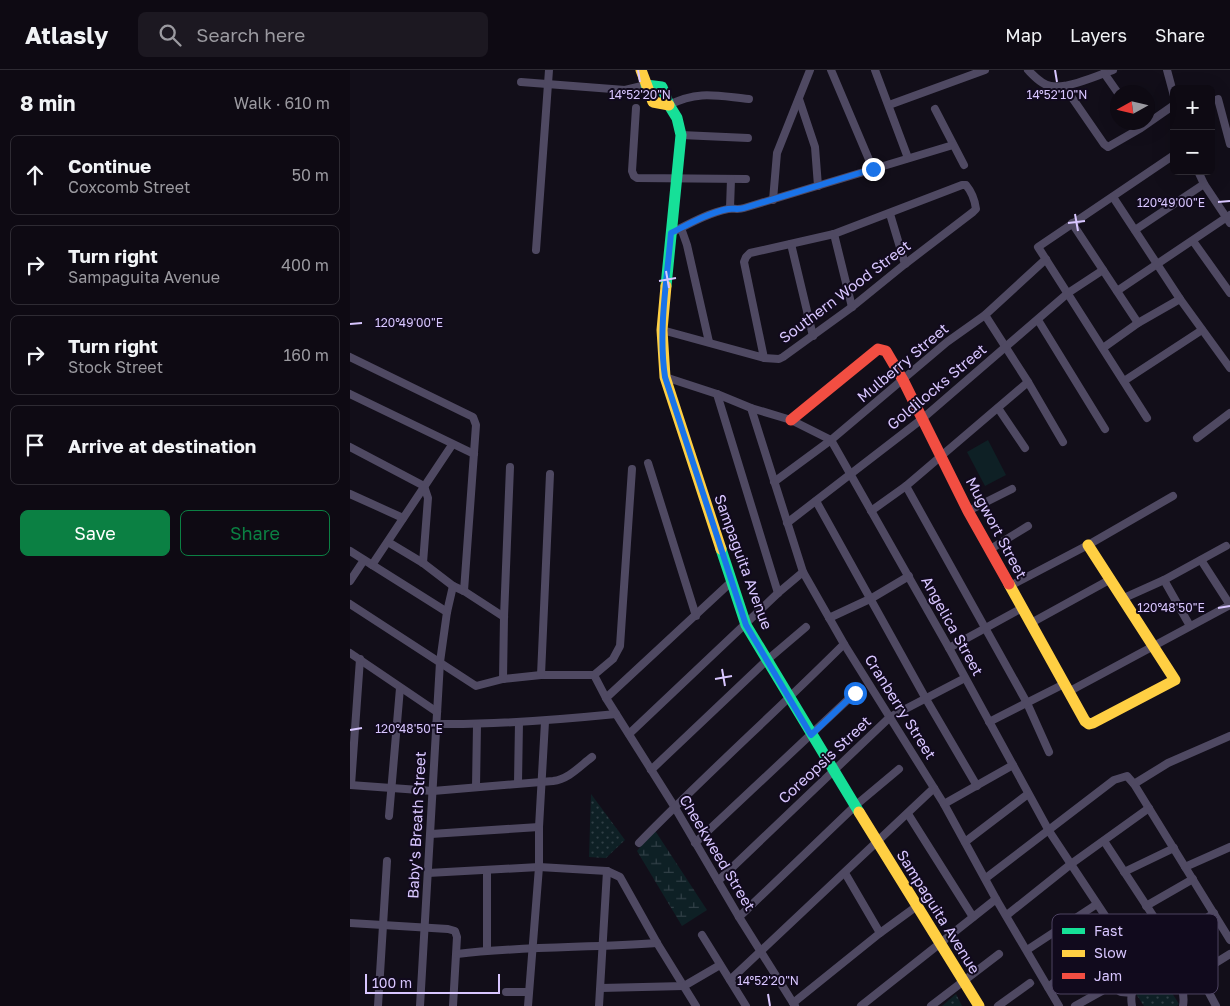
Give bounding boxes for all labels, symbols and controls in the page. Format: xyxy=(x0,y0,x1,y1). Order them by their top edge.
search box xyxy=(138,12,488,57)
text: Atlasly xyxy=(25,20,108,49)
icon: search xyxy=(156,21,184,49)
text: Search here xyxy=(196,23,305,46)
text: Map xyxy=(1005,24,1042,46)
text: Layers xyxy=(1070,24,1127,46)
text: Share xyxy=(1155,24,1205,46)
north arrow xyxy=(1110,85,1155,130)
map controls xyxy=(1170,85,1215,175)
button: + xyxy=(1170,85,1215,130)
text: 14°52'20"N xyxy=(609,87,671,102)
text: 14°52'10"N xyxy=(1027,87,1087,102)
text: 8 min xyxy=(20,90,76,116)
text: Walk · 610 m xyxy=(234,93,330,113)
button: − xyxy=(1170,130,1215,175)
text: Continue xyxy=(68,154,151,177)
route end xyxy=(862,158,885,181)
icon: ahead xyxy=(21,161,49,189)
text: 50 m xyxy=(292,165,329,185)
text: Coxcomb Street xyxy=(68,177,190,197)
text: 120°49'00"E xyxy=(1137,195,1205,210)
street label: Southern Wood Street xyxy=(775,236,914,346)
text: Turn right xyxy=(68,244,158,267)
icon: right xyxy=(21,251,49,279)
text: 400 m xyxy=(281,255,329,275)
text: Sampaguita Avenue xyxy=(68,267,220,287)
text: 120°49'00"E xyxy=(375,315,443,330)
street label: Mulberry Street xyxy=(853,319,952,406)
text: Turn right xyxy=(68,334,158,357)
street label: Goldilocks Street xyxy=(883,340,990,433)
icon: right xyxy=(21,341,49,369)
text: 160 m xyxy=(283,345,329,365)
text: Stock Street xyxy=(68,357,163,377)
icon: arrive xyxy=(21,431,49,459)
text: Arrive at destination xyxy=(68,434,256,457)
street label: Mugwort Street xyxy=(963,474,1031,581)
street label: Sampaguita Avenue xyxy=(711,492,777,632)
button: Save xyxy=(20,510,170,556)
button: Share xyxy=(180,510,330,556)
street label: Angelica Street xyxy=(918,573,988,678)
text: 120°48'50"E xyxy=(1137,600,1205,615)
street label: Cranberry Street xyxy=(861,651,940,762)
route start xyxy=(844,682,867,705)
street label: Coreopsis Street xyxy=(774,712,874,807)
text: 120°48'50"E xyxy=(375,721,443,736)
street label: Baby's Breath Street xyxy=(403,751,429,899)
street label: Cheekweed Street xyxy=(676,791,760,914)
street label: Sampaguita Avenue xyxy=(893,846,984,977)
legend xyxy=(1052,914,1218,994)
text: Fast xyxy=(1094,922,1123,939)
text: Slow xyxy=(1094,944,1127,961)
text: Jam xyxy=(1094,967,1122,984)
scale bar xyxy=(365,971,500,994)
text: 14°52'20"N xyxy=(737,973,799,988)
text: 100 m xyxy=(372,974,412,991)

